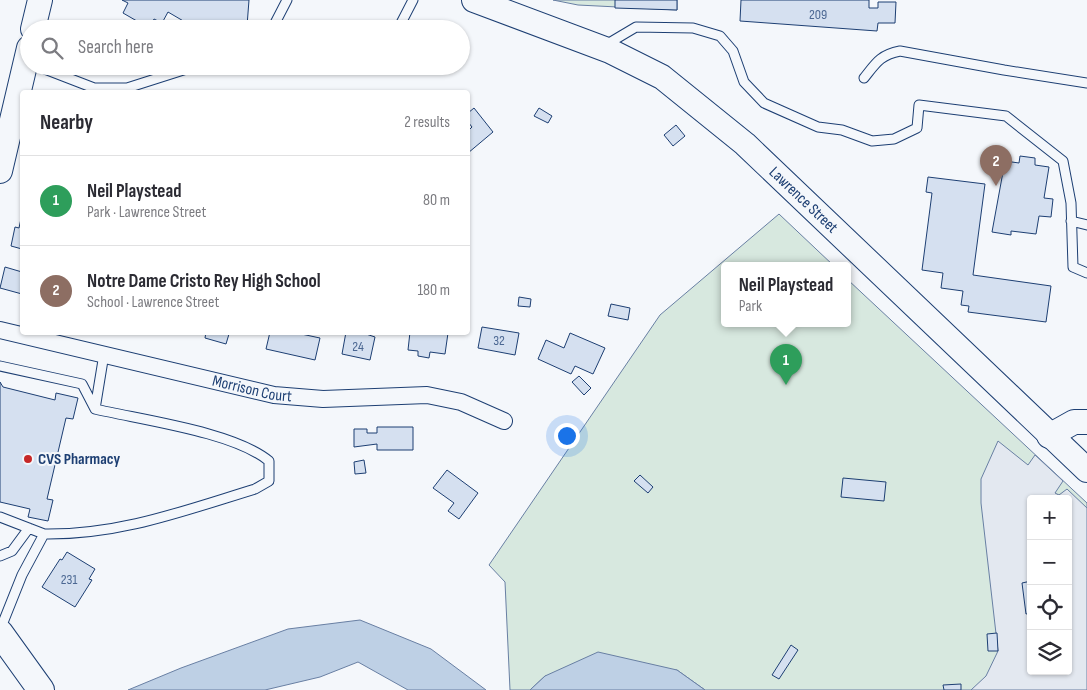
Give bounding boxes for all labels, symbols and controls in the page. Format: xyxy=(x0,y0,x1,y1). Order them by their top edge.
house number: 209 xyxy=(809,6,827,23)
search box xyxy=(20,20,470,75)
icon: search xyxy=(38,34,66,62)
text: Search here xyxy=(78,36,154,59)
text: Nearby xyxy=(40,110,93,135)
text: 2 results xyxy=(404,113,450,132)
pin: 2 xyxy=(980,145,1012,186)
street label: Lawrence Street xyxy=(765,163,842,237)
text: Neil Playstead xyxy=(87,180,182,203)
text: 1 xyxy=(53,191,59,210)
text: 80 m xyxy=(423,191,450,210)
text: Park · Lawrence Street xyxy=(87,203,206,222)
popup xyxy=(721,262,851,327)
text: Notre Dame Cristo Rey High School xyxy=(87,270,321,293)
text: Neil Playstead xyxy=(739,274,833,297)
text: 2 xyxy=(52,281,60,300)
text: 180 m xyxy=(417,281,450,300)
text: School · Lawrence Street xyxy=(87,293,219,312)
text: Park xyxy=(739,297,762,316)
house number: 32 xyxy=(493,332,505,349)
house number: 24 xyxy=(352,338,364,355)
pin: 1 xyxy=(770,344,802,385)
street label: Morrison Court xyxy=(211,371,293,406)
your location xyxy=(554,423,580,449)
place label: CVS Pharmacy xyxy=(38,450,120,469)
marker: CVS Pharmacy xyxy=(22,453,34,465)
map controls xyxy=(1027,495,1072,675)
button: + xyxy=(1027,495,1072,540)
button: − xyxy=(1027,540,1072,585)
house number: 231 xyxy=(61,571,77,588)
button: locate xyxy=(1027,585,1072,630)
button: layers xyxy=(1027,630,1072,675)

